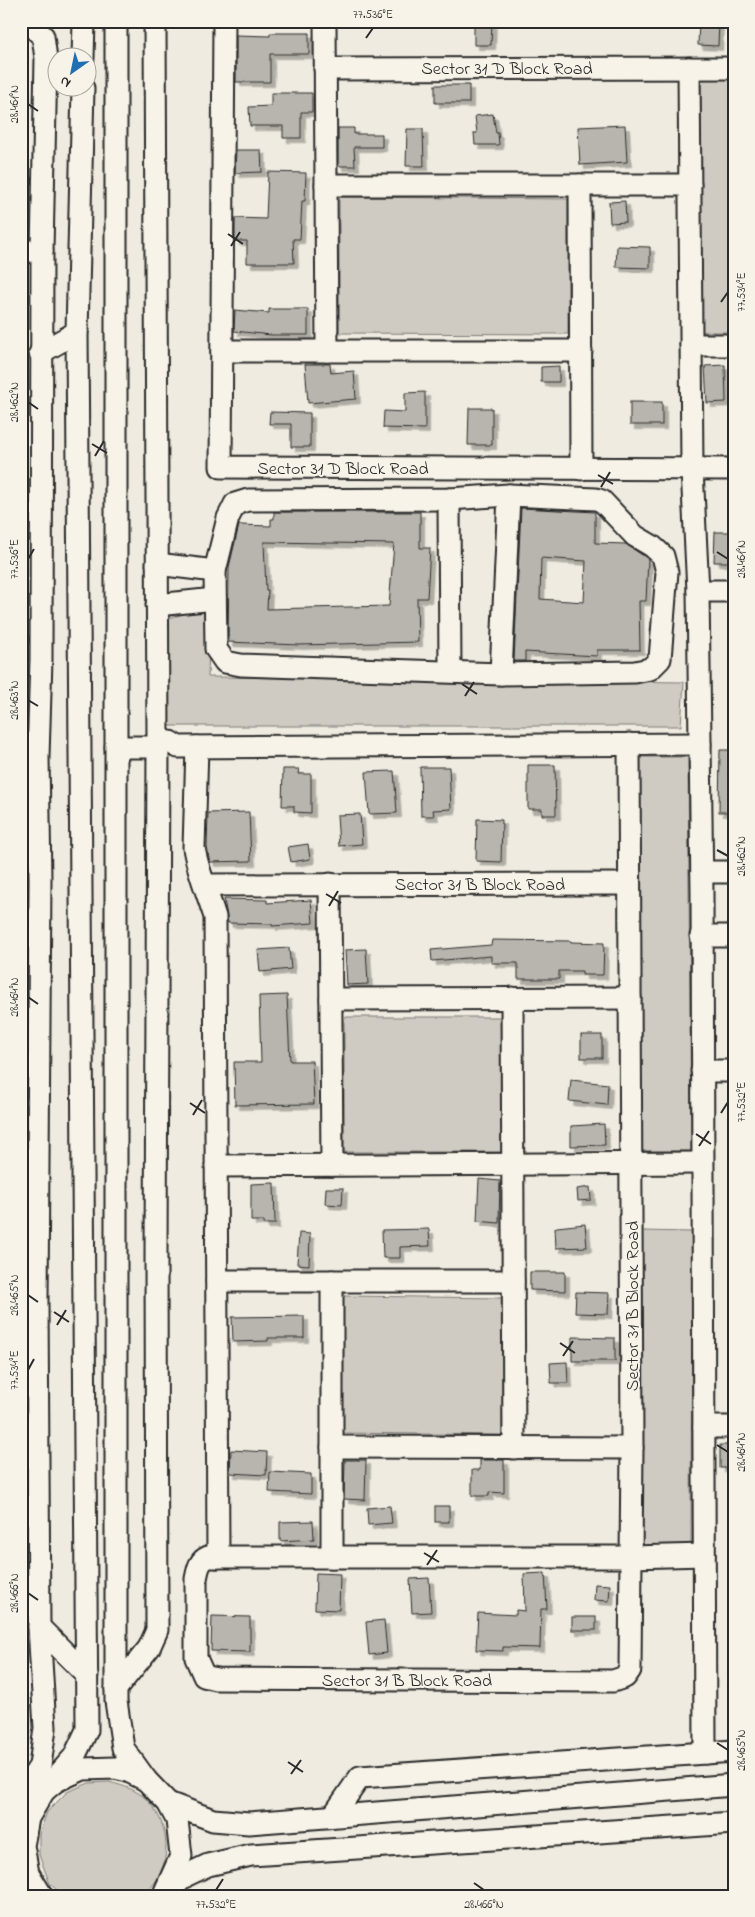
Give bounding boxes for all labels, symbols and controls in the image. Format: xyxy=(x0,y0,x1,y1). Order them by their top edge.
text: 77.536°E xyxy=(353,6,393,24)
north arrow xyxy=(48,48,98,98)
street label: Sector 31 D Block Road xyxy=(421,57,593,83)
text: N xyxy=(56,70,75,93)
text: 28.461°N xyxy=(6,85,24,123)
text: 77.534°E xyxy=(733,272,751,312)
text: 28.462°N xyxy=(6,382,24,422)
street label: Sector 31 D Block Road xyxy=(257,457,429,483)
text: 77.536°E xyxy=(6,539,24,579)
text: 28.461°N xyxy=(733,540,751,578)
text: 28.463°N xyxy=(6,680,24,720)
text: 28.462°N xyxy=(733,836,751,876)
street label: Sector 31 B Block Road xyxy=(395,873,565,899)
text: 28.464°N xyxy=(6,977,24,1017)
text: 77.532°E xyxy=(733,1082,751,1122)
street label: Sector 31 B Block Road xyxy=(621,1221,647,1391)
text: 28.465°N xyxy=(6,1274,24,1316)
text: 77.534°E xyxy=(6,1350,24,1390)
text: 28.464°N xyxy=(733,1432,751,1472)
text: 28.466°N xyxy=(6,1573,24,1613)
street label: Sector 31 B Block Road xyxy=(322,1669,492,1695)
text: 28.465°N xyxy=(733,1729,751,1771)
text: 77.532°E xyxy=(196,1896,236,1914)
text: 28.466°N xyxy=(464,1896,504,1914)

